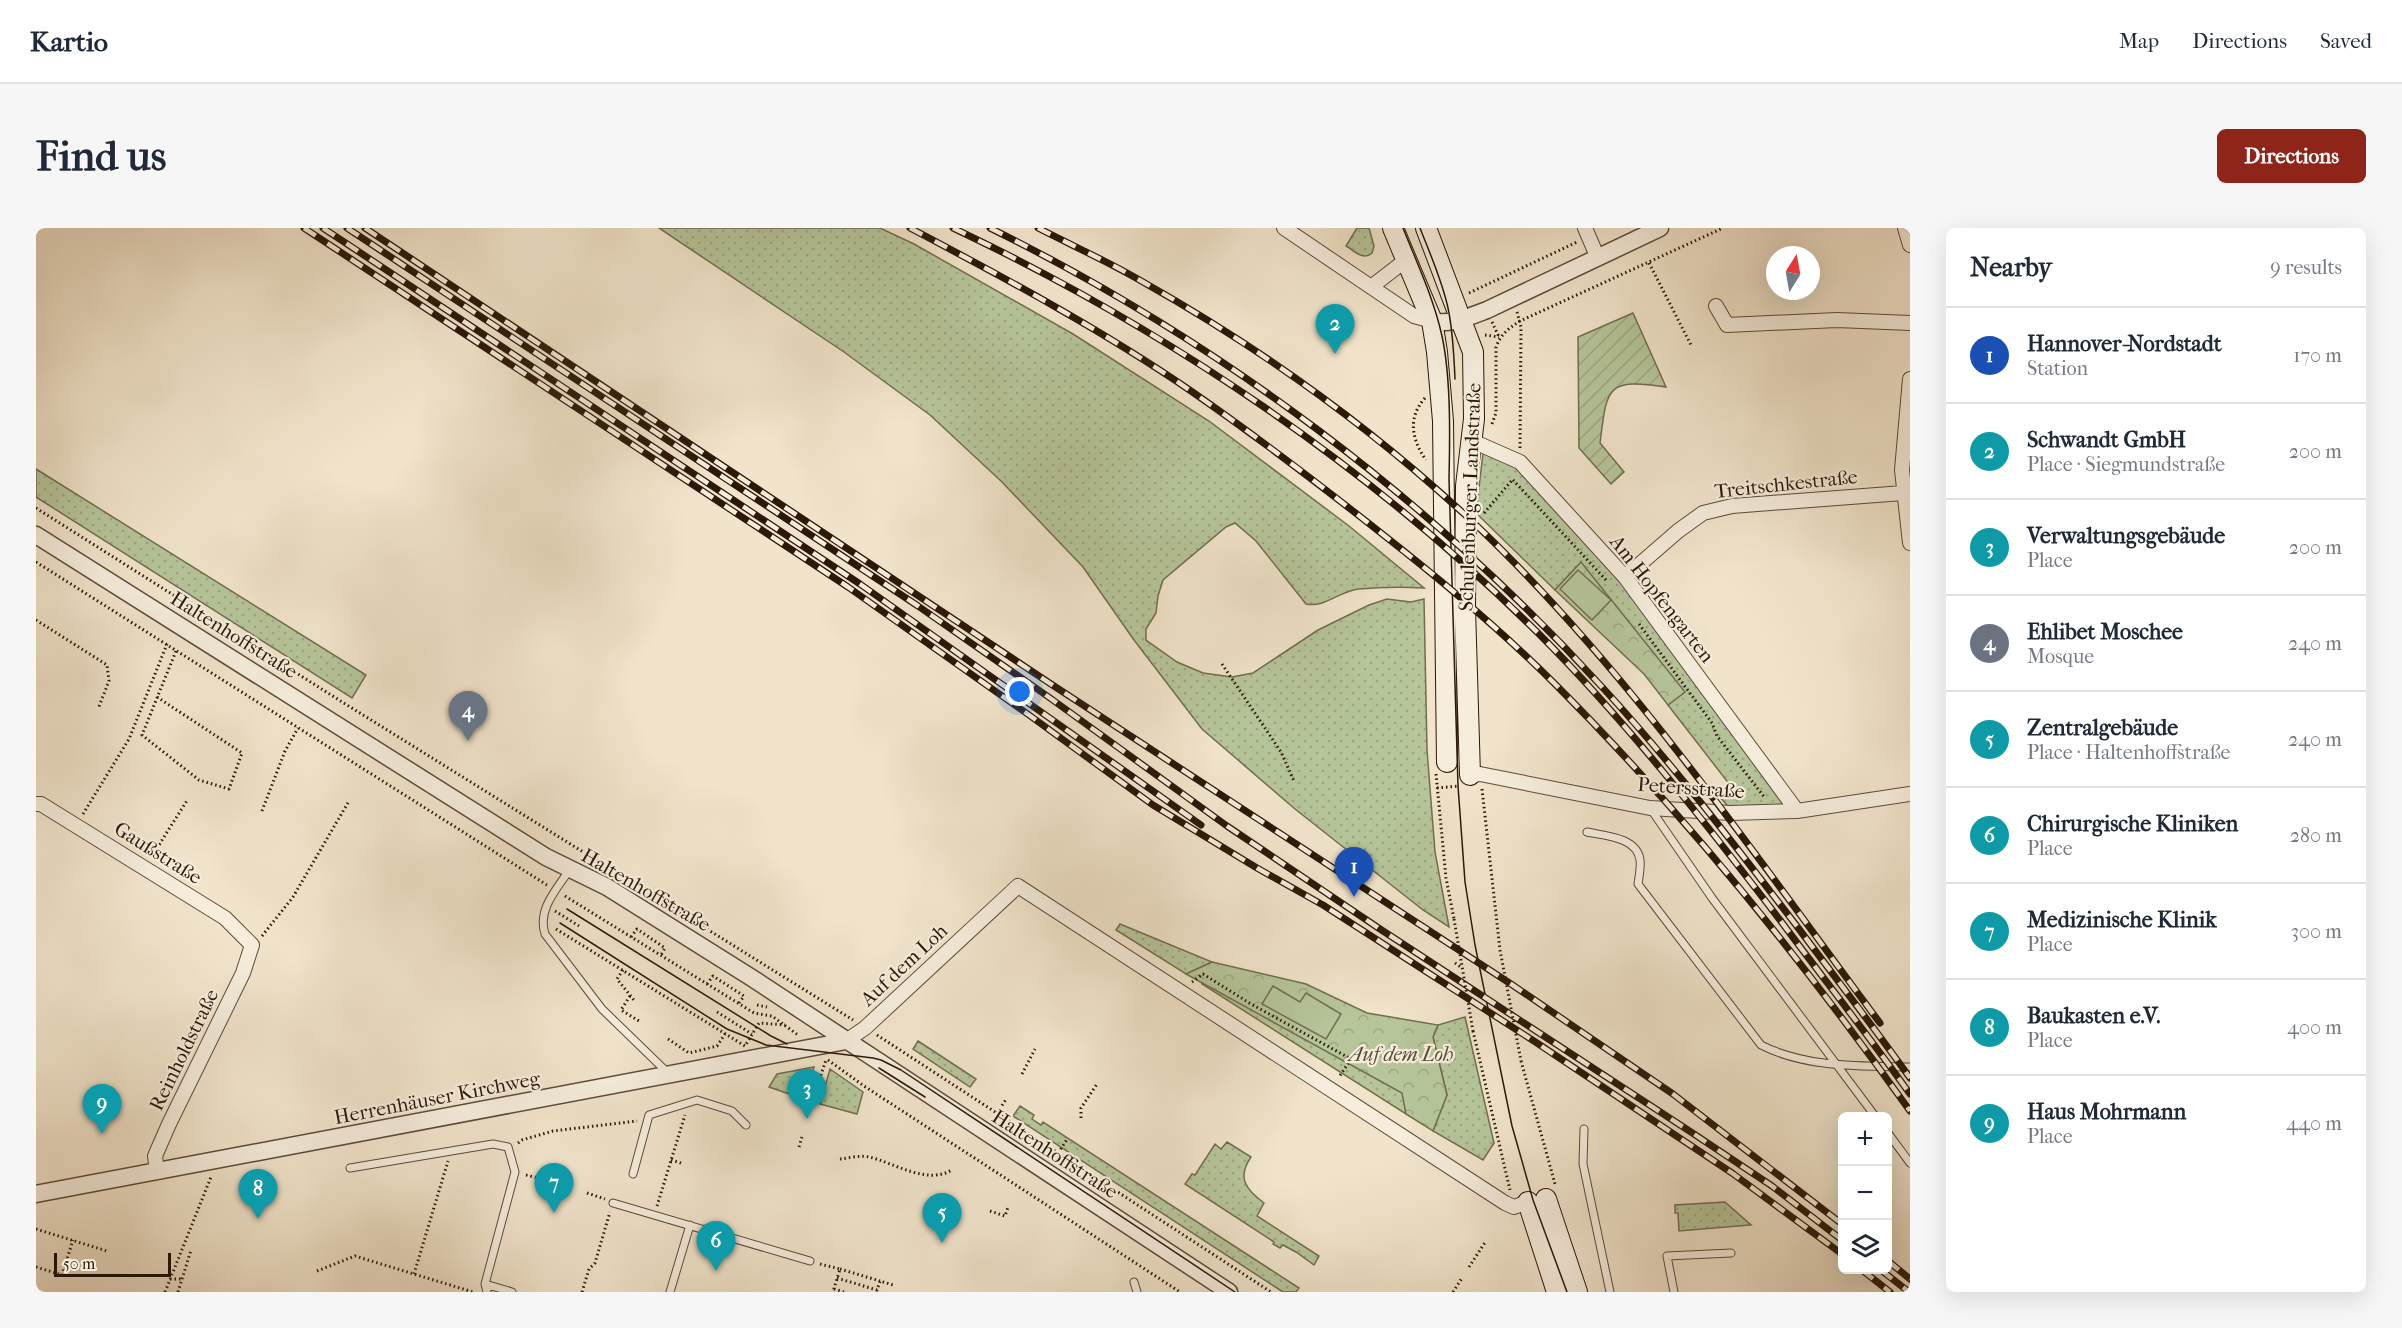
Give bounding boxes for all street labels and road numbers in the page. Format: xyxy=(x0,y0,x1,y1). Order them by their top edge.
street label: Schulenburger Landstraße xyxy=(1455,382,1485,612)
street label: Treitschkestraße xyxy=(1713,465,1859,503)
street label: Am Hopfengarten xyxy=(1605,530,1719,668)
street label: Haltenhoffstraße xyxy=(166,587,302,683)
street label: Petersstraße xyxy=(1637,773,1746,803)
street label: Gaußstraße xyxy=(110,817,206,889)
street label: Haltenhoffstraße xyxy=(577,844,715,936)
street label: Auf dem Loh xyxy=(855,919,953,1012)
street label: Reinholdstraße xyxy=(145,985,223,1114)
street label: Herrenhäuser Kirchweg xyxy=(332,1067,542,1129)
street label: Haltenhoffstraße xyxy=(988,1105,1122,1203)

